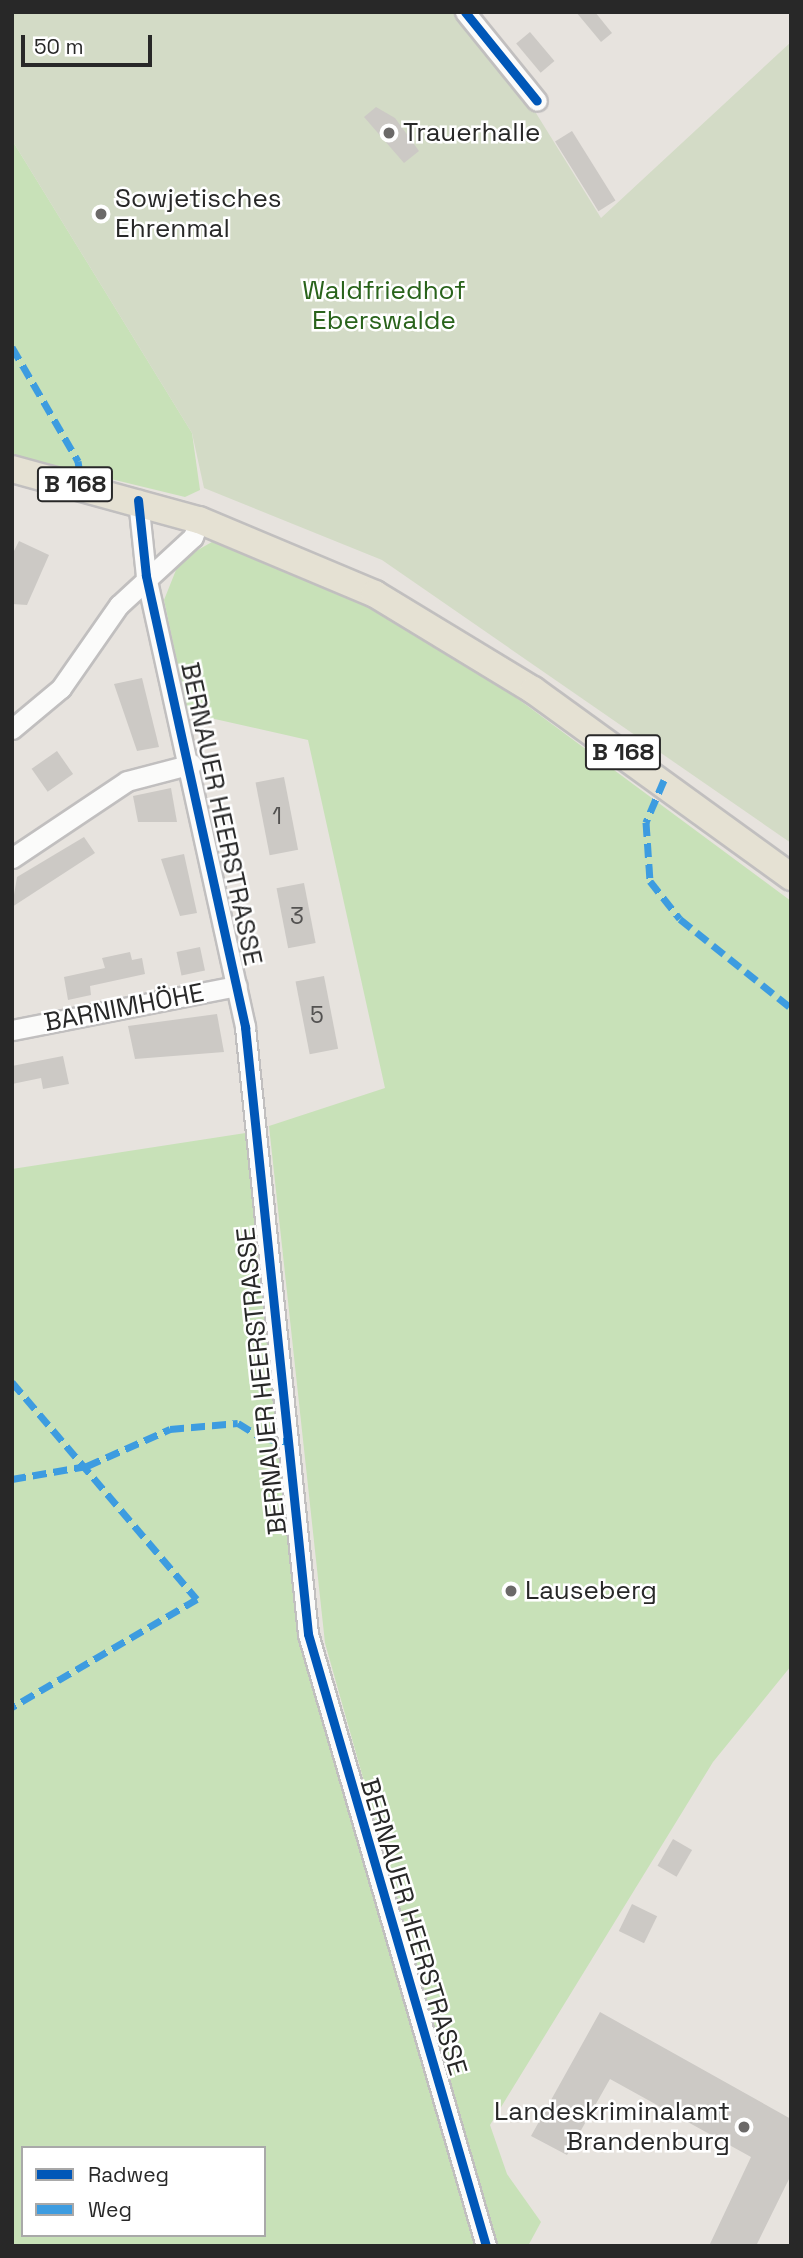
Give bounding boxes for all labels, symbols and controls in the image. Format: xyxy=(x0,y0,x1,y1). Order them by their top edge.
scale bar xyxy=(24,21,156,65)
text: 50 m xyxy=(34,33,84,60)
place label: Trauerhalle xyxy=(403,117,540,149)
marker: Trauerhalle xyxy=(381,125,397,141)
place label: Sowjetisches Ehrenmal xyxy=(115,183,281,244)
marker: Sowjetisches Ehrenmal xyxy=(93,206,109,222)
park label: Waldfriedhof Eberswalde xyxy=(302,275,466,336)
road number: B 168 xyxy=(36,463,114,504)
street label: BERNAUER HEERSTRASSE xyxy=(174,660,268,968)
road number: B 168 xyxy=(584,732,662,772)
house number: 1 xyxy=(272,802,282,830)
house number: 3 xyxy=(290,902,304,930)
street label: BARNIMHÖHE xyxy=(41,977,207,1039)
house number: 5 xyxy=(310,1001,324,1029)
street label: BERNAUER HEERSTRASSE xyxy=(230,1226,294,1536)
place label: Lauseberg xyxy=(525,1575,657,1607)
marker: Lauseberg xyxy=(503,1583,519,1599)
street label: BERNAUER HEERSTRASSE xyxy=(353,1775,473,2079)
place label: Landeskriminalamt Brandenburg xyxy=(494,2096,730,2158)
marker: Landeskriminalamt Brandenburg xyxy=(736,2119,752,2135)
legend xyxy=(21,2146,266,2237)
text: Radweg xyxy=(88,2161,169,2188)
text: Weg xyxy=(88,2196,132,2223)

